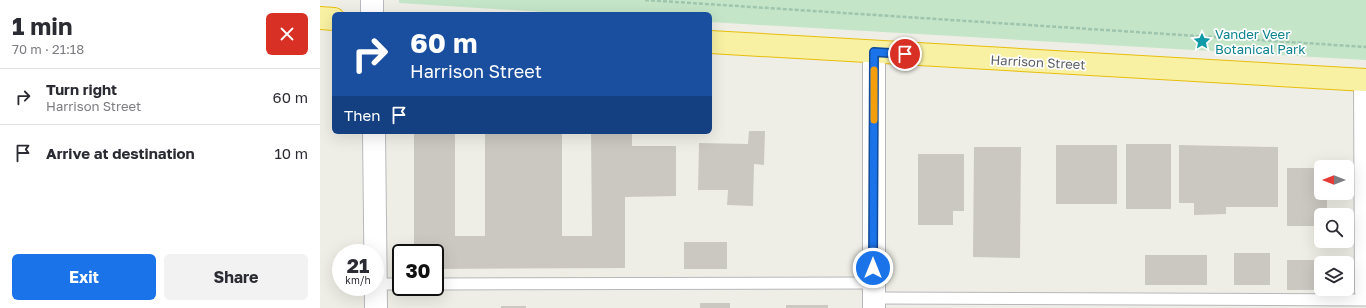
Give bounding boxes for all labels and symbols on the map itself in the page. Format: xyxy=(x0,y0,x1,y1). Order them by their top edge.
place label: Vander Veer Botanical Park xyxy=(1215,26,1306,57)
place icon: Vander Veer Botanical Park xyxy=(1192,31,1212,51)
pin xyxy=(888,37,922,71)
street label: Harrison Street xyxy=(990,52,1086,72)
north arrow xyxy=(1314,160,1354,200)
speed limit sign: 30 xyxy=(392,244,444,296)
position arrow xyxy=(852,247,894,289)

